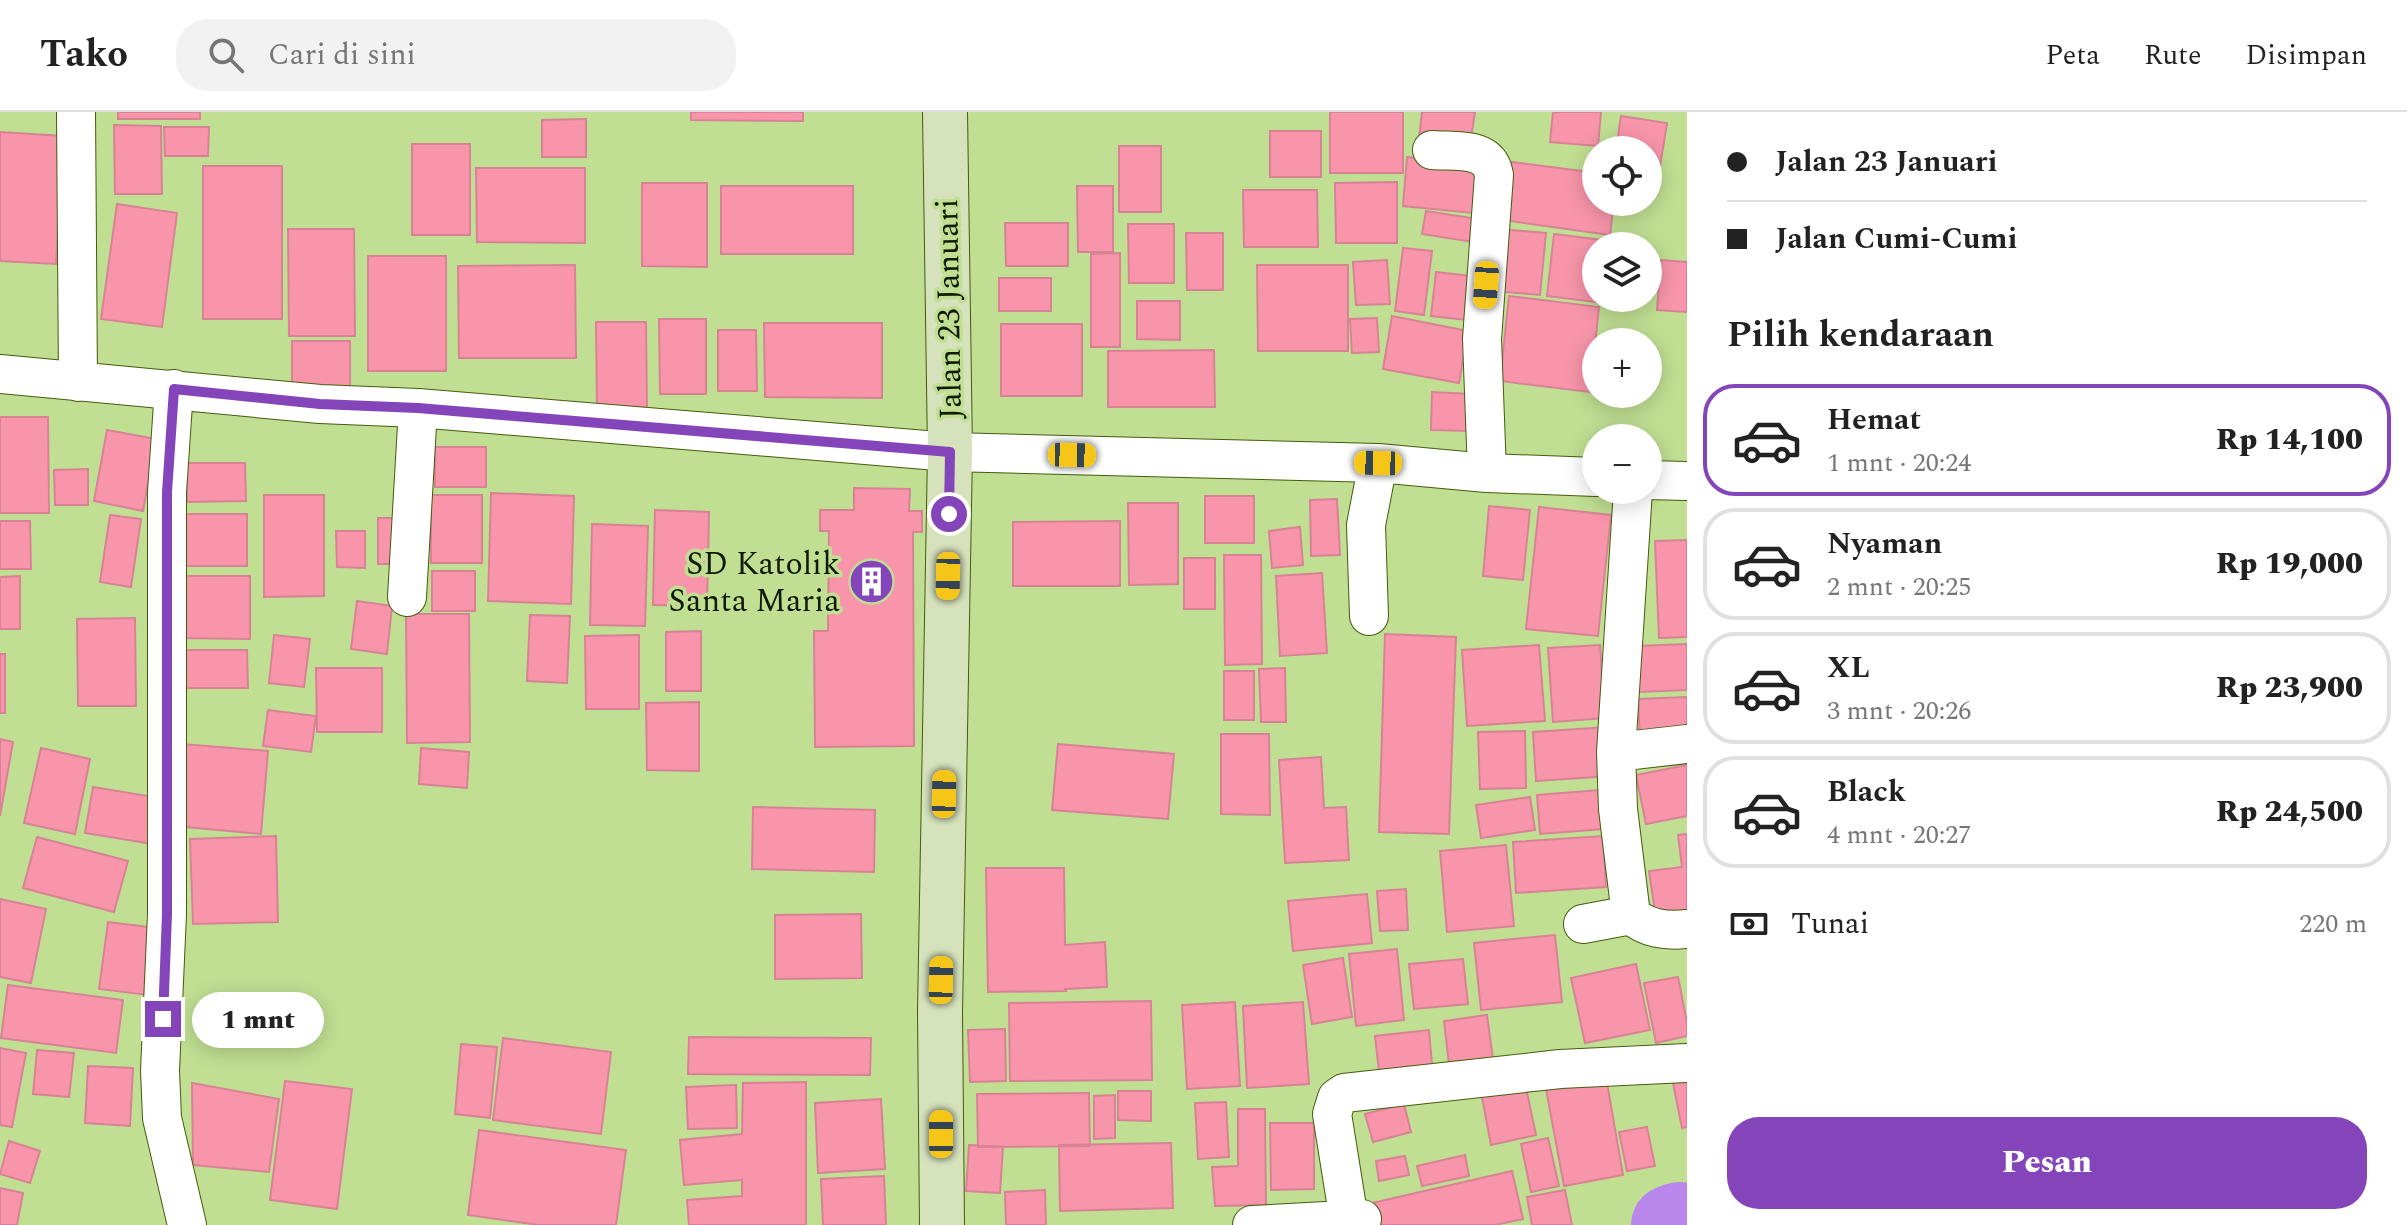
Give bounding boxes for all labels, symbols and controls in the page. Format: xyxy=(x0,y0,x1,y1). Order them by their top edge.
search box xyxy=(176,19,736,91)
text: Tako xyxy=(40,26,128,84)
text: Cari di sini xyxy=(268,32,416,78)
icon: search xyxy=(204,33,248,77)
text: Peta xyxy=(2045,34,2100,77)
text: Rute xyxy=(2144,34,2202,77)
text: Disimpan xyxy=(2246,34,2367,77)
map controls xyxy=(1582,136,1662,504)
button: locate xyxy=(1582,136,1662,216)
text: Jalan 23 Januari xyxy=(1775,139,1998,185)
street label: Jalan 23 Januari xyxy=(923,198,976,420)
text: Jalan Cumi-Cumi xyxy=(1775,216,2018,262)
button: layers xyxy=(1582,232,1662,312)
car xyxy=(1472,260,1500,310)
text: Pilih kendaraan xyxy=(1727,308,1994,363)
button: + xyxy=(1582,328,1662,408)
text: Hemat xyxy=(1827,397,1921,443)
icon: car xyxy=(1731,404,1803,476)
text: Rp 14,100 xyxy=(2216,417,2363,463)
button: − xyxy=(1582,424,1662,504)
car xyxy=(1048,443,1096,467)
text: 1 mnt · 20:24 xyxy=(1827,443,1971,483)
car xyxy=(1354,451,1402,475)
route start xyxy=(931,496,967,532)
text: Nyaman xyxy=(1827,521,1942,567)
icon: car xyxy=(1731,528,1803,600)
place label: SD Katolik Santa Maria xyxy=(668,540,840,626)
text: Rp 19,000 xyxy=(2216,541,2363,587)
car xyxy=(936,552,960,600)
building icon: SD Katolik Santa Maria xyxy=(847,557,895,605)
text: 2 mnt · 20:25 xyxy=(1827,567,1971,607)
text: XL xyxy=(1827,645,1870,691)
icon: car xyxy=(1731,652,1803,724)
text: Rp 23,900 xyxy=(2216,665,2363,711)
text: 3 mnt · 20:26 xyxy=(1827,691,1971,731)
text: Black xyxy=(1827,769,1906,815)
car xyxy=(932,770,956,818)
icon: car xyxy=(1731,776,1803,848)
text: Rp 24,500 xyxy=(2216,789,2363,835)
text: 4 mnt · 20:27 xyxy=(1827,815,1971,855)
text: Tunai xyxy=(1791,901,1869,947)
icon: cash xyxy=(1727,902,1771,946)
text: 220 m xyxy=(2299,904,2367,944)
car xyxy=(929,956,953,1004)
callout: 1 mnt xyxy=(191,991,323,1047)
text: 1 mnt xyxy=(221,1000,295,1040)
route end xyxy=(145,1001,181,1037)
car xyxy=(929,1110,953,1158)
button: Pesan xyxy=(1727,1117,2367,1209)

